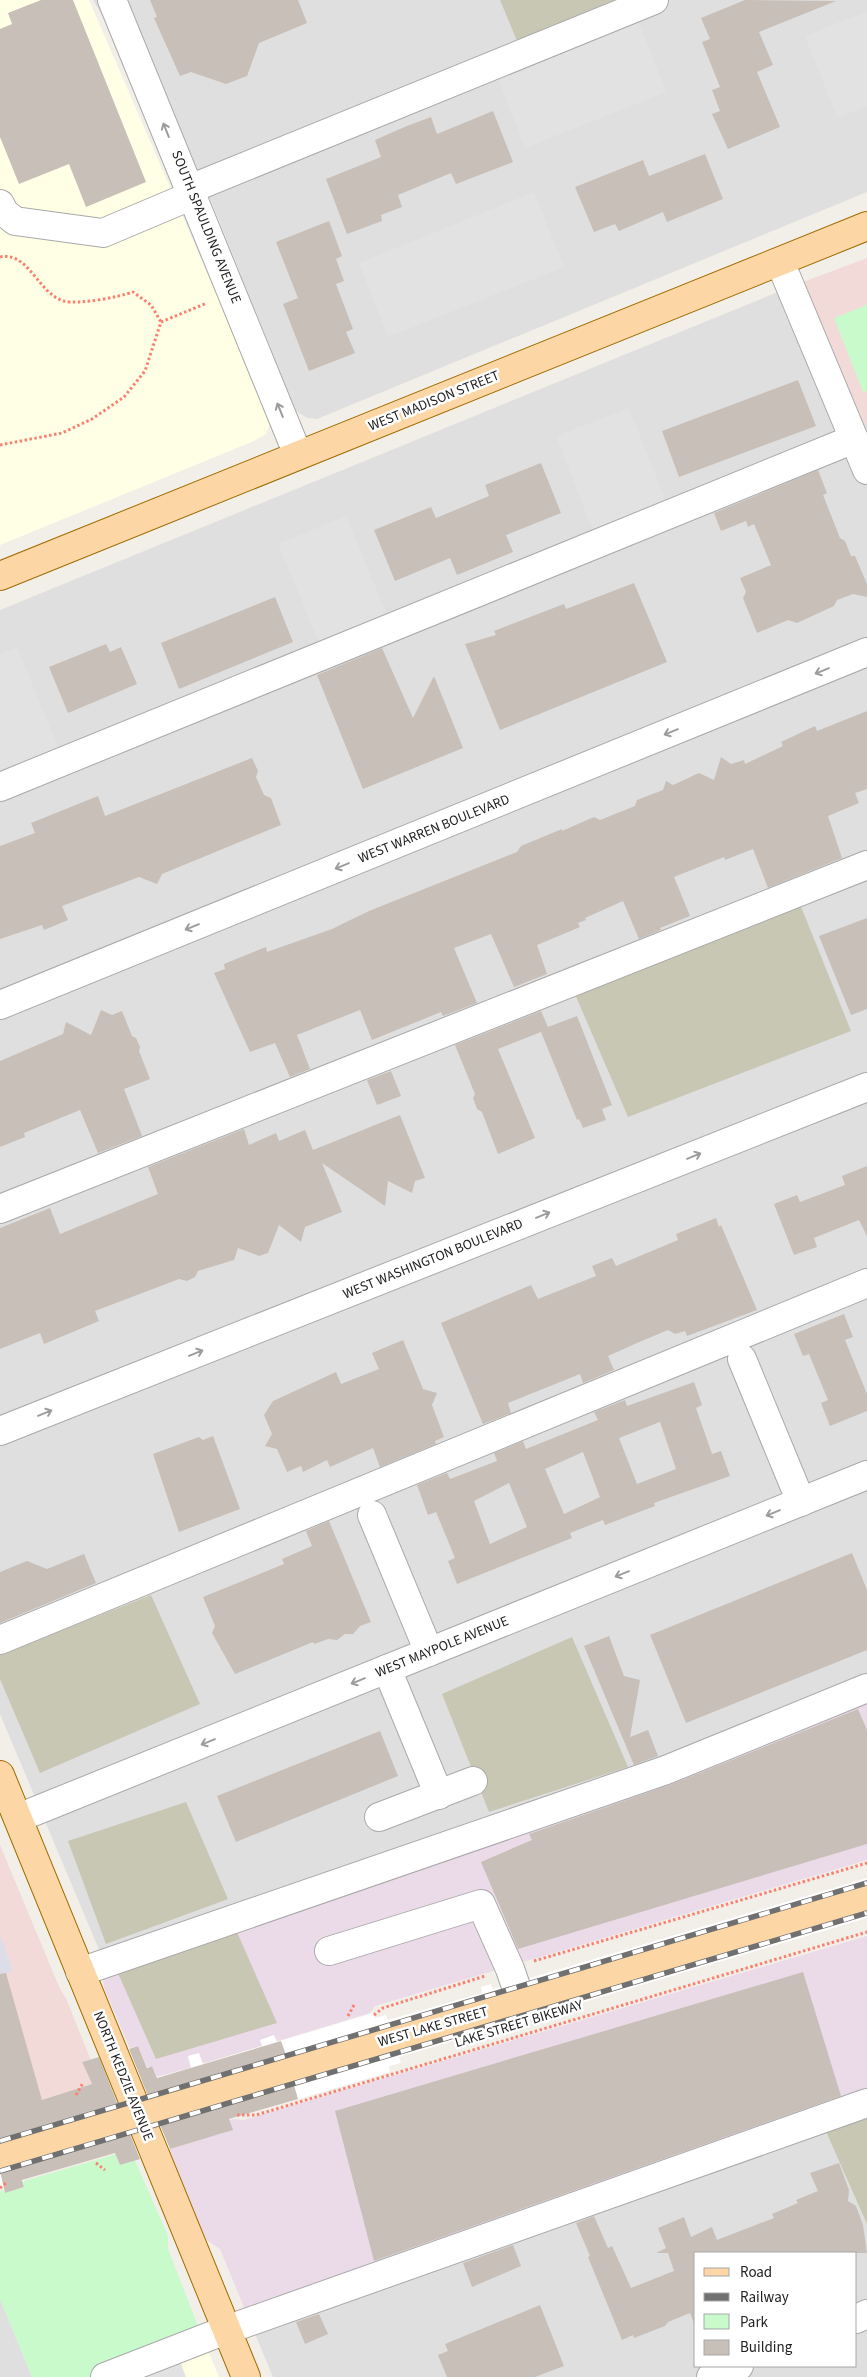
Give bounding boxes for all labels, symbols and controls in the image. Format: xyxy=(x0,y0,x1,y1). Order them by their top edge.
one-way arrow xyxy=(161,123,170,138)
street label: SOUTH SPAULDING AVENUE xyxy=(166,147,246,307)
street label: WEST MADISON STREET xyxy=(366,365,503,436)
one-way arrow xyxy=(275,403,285,418)
one-way arrow xyxy=(815,667,830,676)
one-way arrow xyxy=(664,728,679,737)
street label: WEST WARREN BOULEVARD xyxy=(355,789,513,869)
one-way arrow xyxy=(335,862,351,871)
one-way arrow xyxy=(185,923,200,932)
one-way arrow xyxy=(686,1150,701,1160)
one-way arrow xyxy=(535,1210,550,1219)
street label: WEST WASHINGTON BOULEVARD xyxy=(340,1214,526,1304)
one-way arrow xyxy=(188,1348,203,1357)
one-way arrow xyxy=(37,1408,52,1417)
one-way arrow xyxy=(766,1509,781,1518)
one-way arrow xyxy=(615,1570,631,1579)
street label: WEST MAYPOLE AVENUE xyxy=(373,1611,511,1683)
one-way arrow xyxy=(351,1676,366,1686)
one-way arrow xyxy=(200,1738,215,1747)
street label: LAKE STREET BIKEWAY xyxy=(453,1995,586,2053)
street label: WEST LAKE STREET xyxy=(376,2002,491,2052)
street label: NORTH KEDZIE AVENUE xyxy=(88,2008,158,2144)
legend xyxy=(694,2252,857,2367)
text: Road xyxy=(740,2262,772,2283)
text: Railway xyxy=(740,2287,789,2308)
text: Park xyxy=(740,2312,769,2333)
text: Building xyxy=(740,2337,793,2358)

